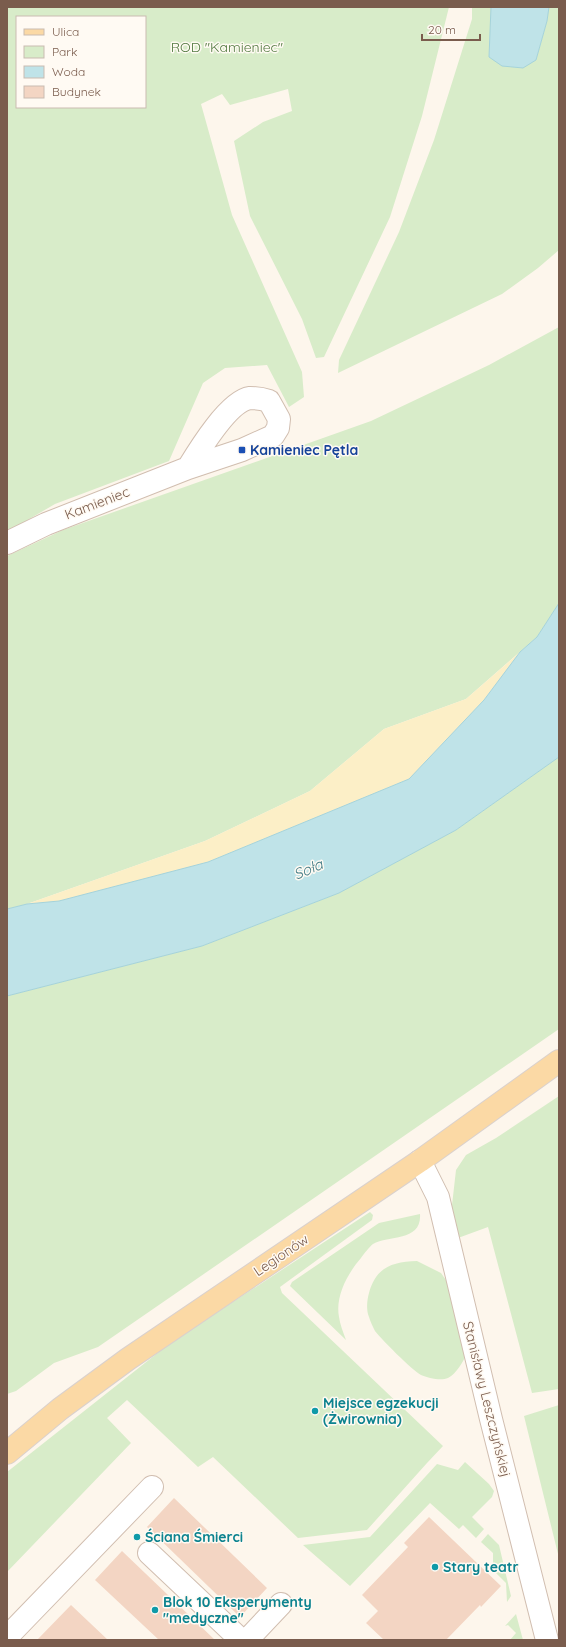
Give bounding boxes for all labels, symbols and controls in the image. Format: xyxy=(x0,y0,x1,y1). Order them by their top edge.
legend xyxy=(16,16,146,108)
scale bar xyxy=(422,16,480,42)
text: 20 m xyxy=(428,22,456,37)
text: Ulica xyxy=(52,24,79,39)
park label: ROD "Kamieniec" xyxy=(171,38,283,56)
text: Park xyxy=(52,44,77,59)
text: Woda xyxy=(52,64,85,79)
text: Budynek xyxy=(52,84,101,99)
place label: Kamieniec Pętla xyxy=(250,441,358,459)
marker: Kamieniec Pętla xyxy=(237,445,247,455)
street label: Kamieniec xyxy=(62,482,132,524)
water label: Soła xyxy=(290,854,326,884)
street label: Legionów xyxy=(250,1230,312,1280)
street label: Stanisławy Leszczyńskiej xyxy=(459,1319,515,1479)
place label: Miejsce egzekucji (Żwirownia) xyxy=(323,1394,439,1428)
marker: Miejsce egzekucji (Żwirownia) xyxy=(310,1406,320,1416)
place label: Ściana Śmierci xyxy=(145,1528,243,1546)
marker: Ściana Śmierci xyxy=(132,1532,142,1542)
place label: Stary teatr xyxy=(443,1558,519,1576)
marker: Stary teatr xyxy=(430,1562,440,1572)
place label: Blok 10 Eksperymenty "medyczne" xyxy=(163,1593,312,1627)
marker: Blok 10 Eksperymenty "medyczne" xyxy=(150,1605,160,1615)

